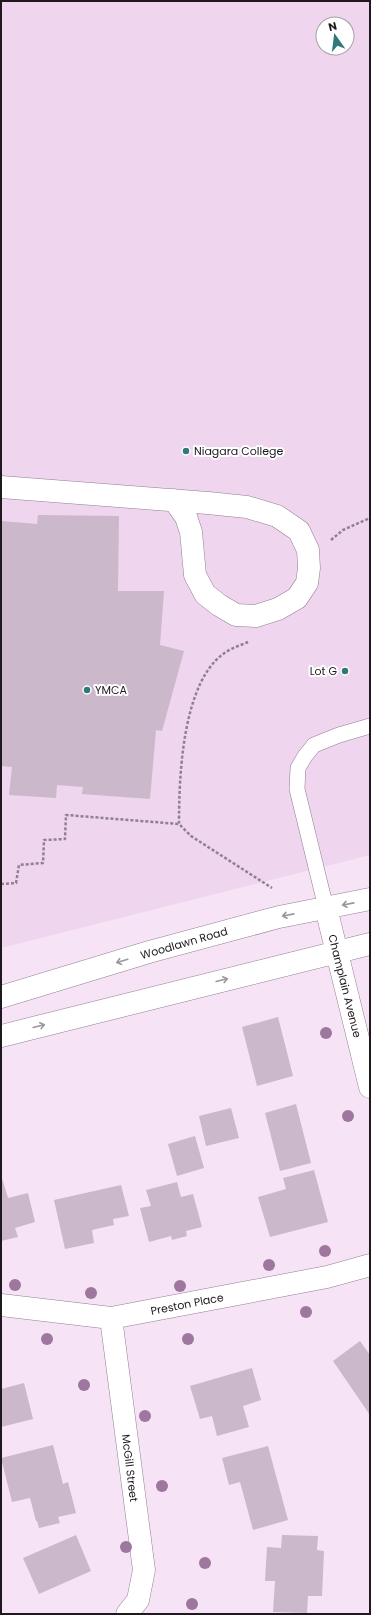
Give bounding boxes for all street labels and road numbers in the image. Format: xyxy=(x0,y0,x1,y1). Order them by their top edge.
street label: Woodlawn Road xyxy=(139,923,229,963)
street label: Champlain Avenue xyxy=(324,933,366,1039)
street label: Preston Place xyxy=(149,1289,225,1319)
street label: McGill Street xyxy=(118,1433,142,1503)

